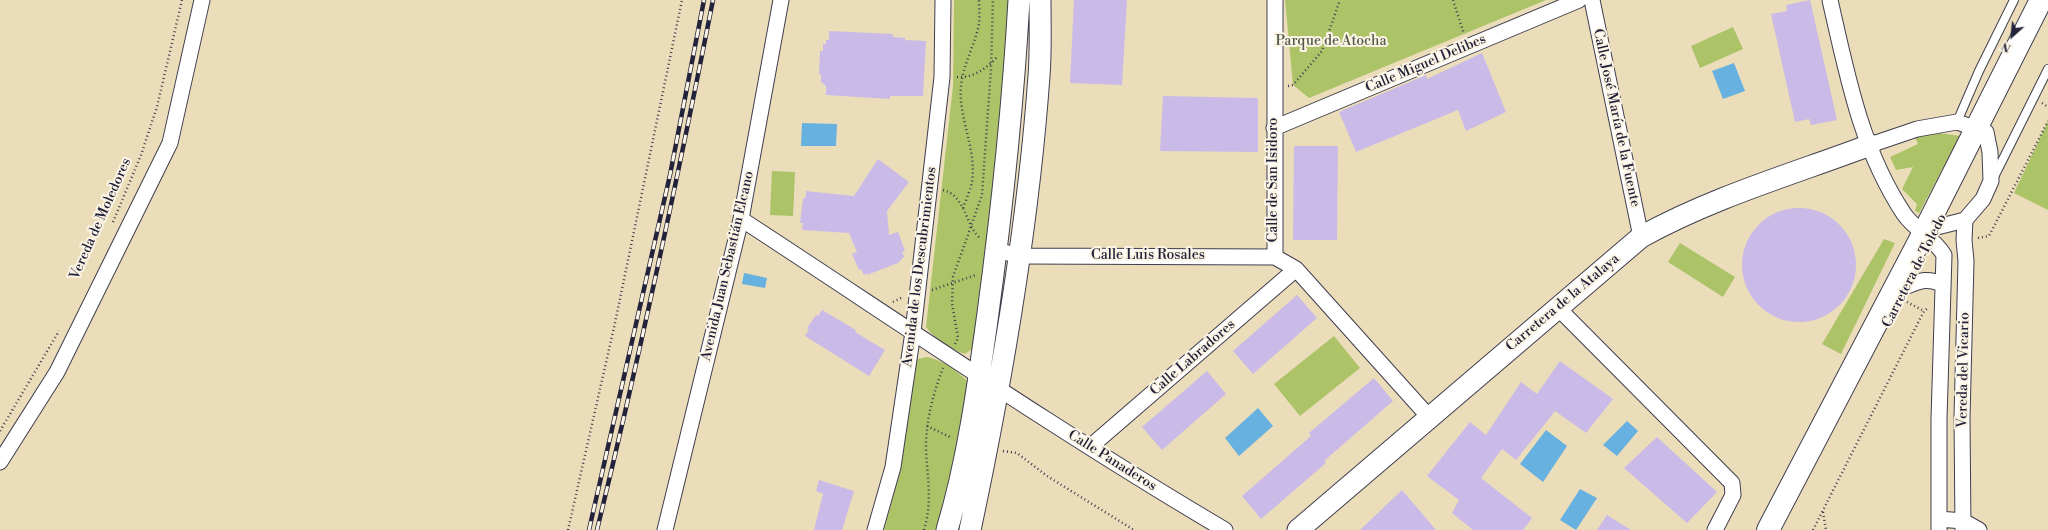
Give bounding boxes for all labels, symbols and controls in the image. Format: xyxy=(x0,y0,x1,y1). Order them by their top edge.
north arrow xyxy=(1992,16,2032,56)
street label: Calle José María de la Fuente xyxy=(1589,27,1643,209)
street label: Calle Miguel Delibes xyxy=(1363,31,1489,97)
park label: Parque de Atocha xyxy=(1275,34,1387,50)
text: N xyxy=(2000,38,2014,55)
street label: Calle de San Isidoro xyxy=(1266,118,1282,242)
street label: Vereda de Moledores xyxy=(67,156,135,282)
street label: Avenida de los Descubrimientos xyxy=(899,166,941,368)
street label: Avenida Juan Sebastián Elcano xyxy=(698,169,758,363)
street label: Carretera de Toledo xyxy=(1879,211,1951,331)
street label: Calle Luis Rosales xyxy=(1091,248,1205,264)
street label: Carretera de la Atalaya xyxy=(1503,251,1623,355)
street label: Vereda del Vicario xyxy=(1955,312,1973,428)
street label: Calle Labradores xyxy=(1147,316,1239,400)
street label: Calle Panaderos xyxy=(1065,427,1159,495)

